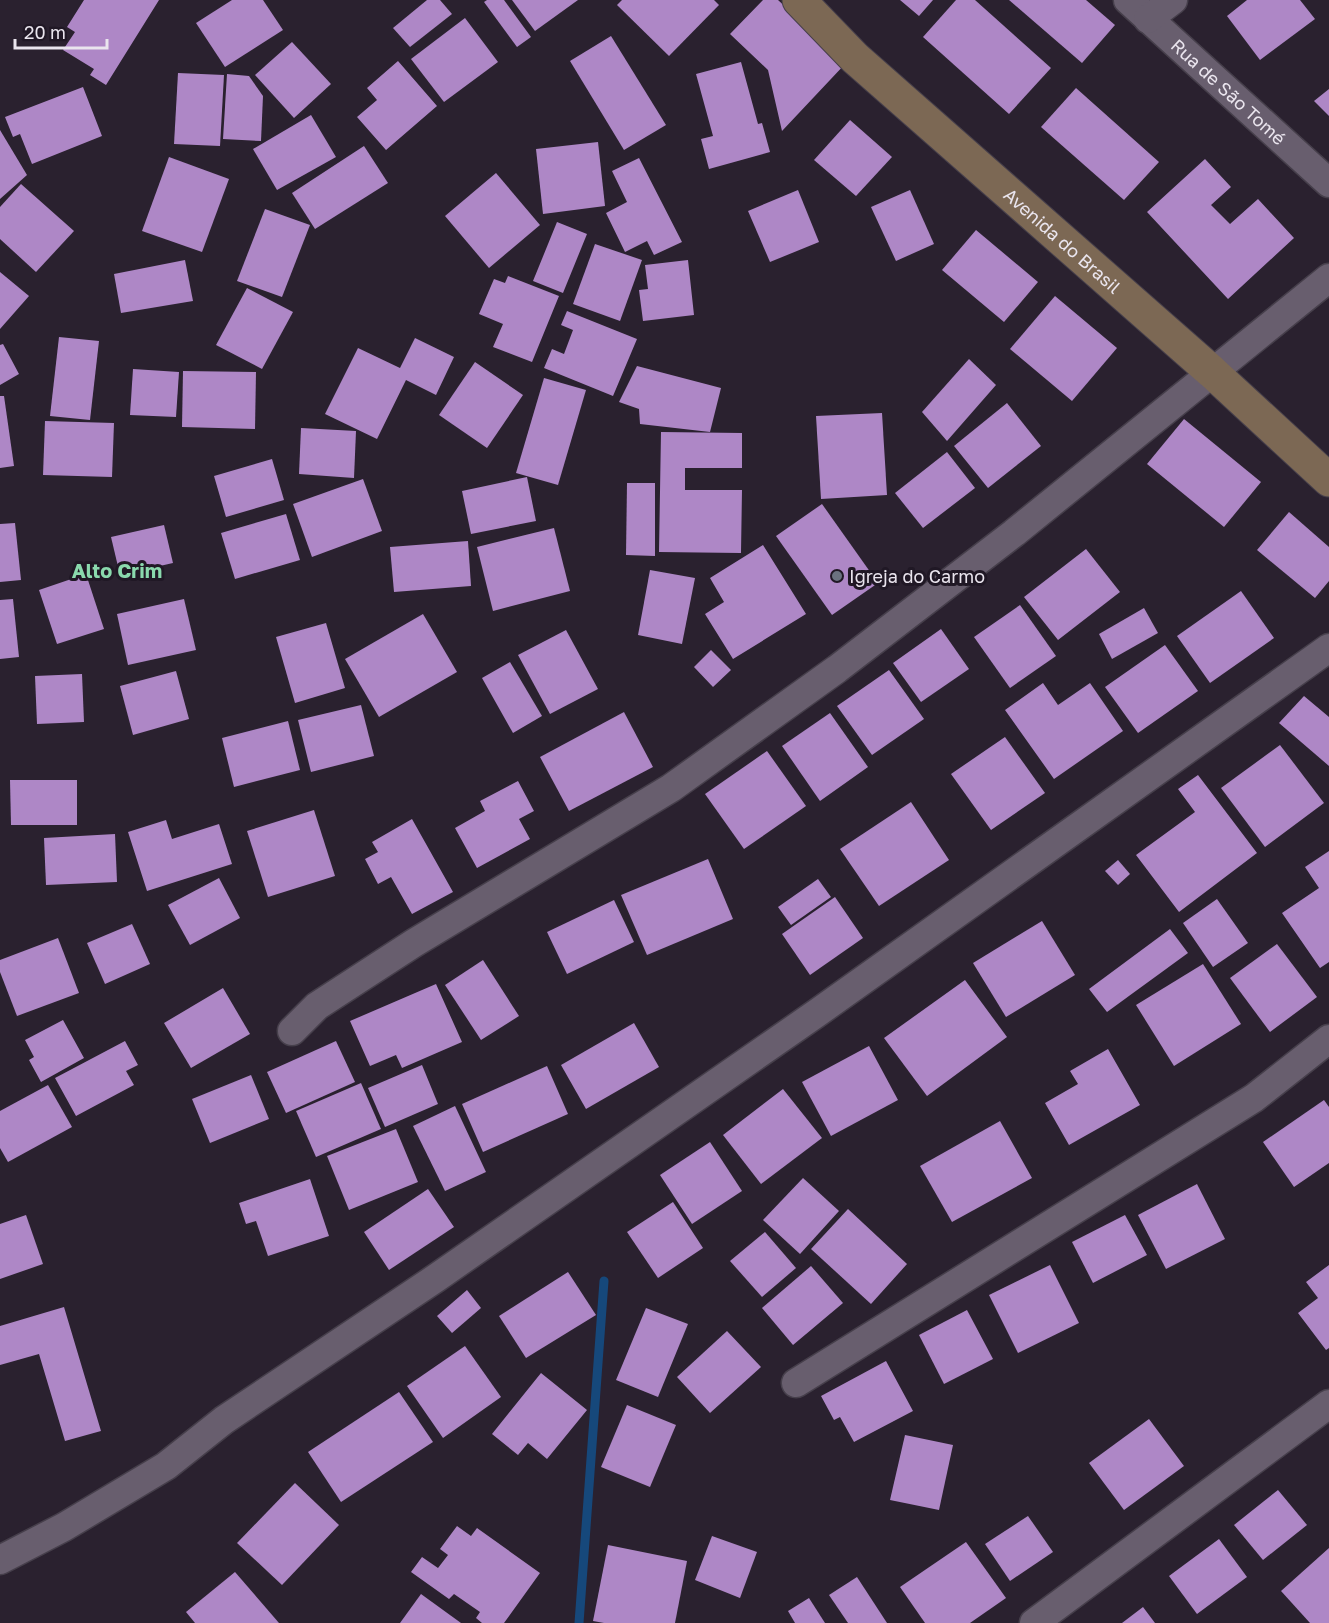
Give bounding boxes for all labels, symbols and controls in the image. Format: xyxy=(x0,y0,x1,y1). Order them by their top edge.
scale bar xyxy=(15,12,106,50)
text: 20 m xyxy=(24,21,66,43)
street label: Rua de São Tomé xyxy=(1167,34,1290,149)
street label: Avenida do Brasil xyxy=(1000,183,1126,298)
district label: Alto Crim xyxy=(72,558,162,582)
place label: Igreja do Carmo xyxy=(849,565,985,587)
marker: Igreja do Carmo xyxy=(830,569,844,583)

